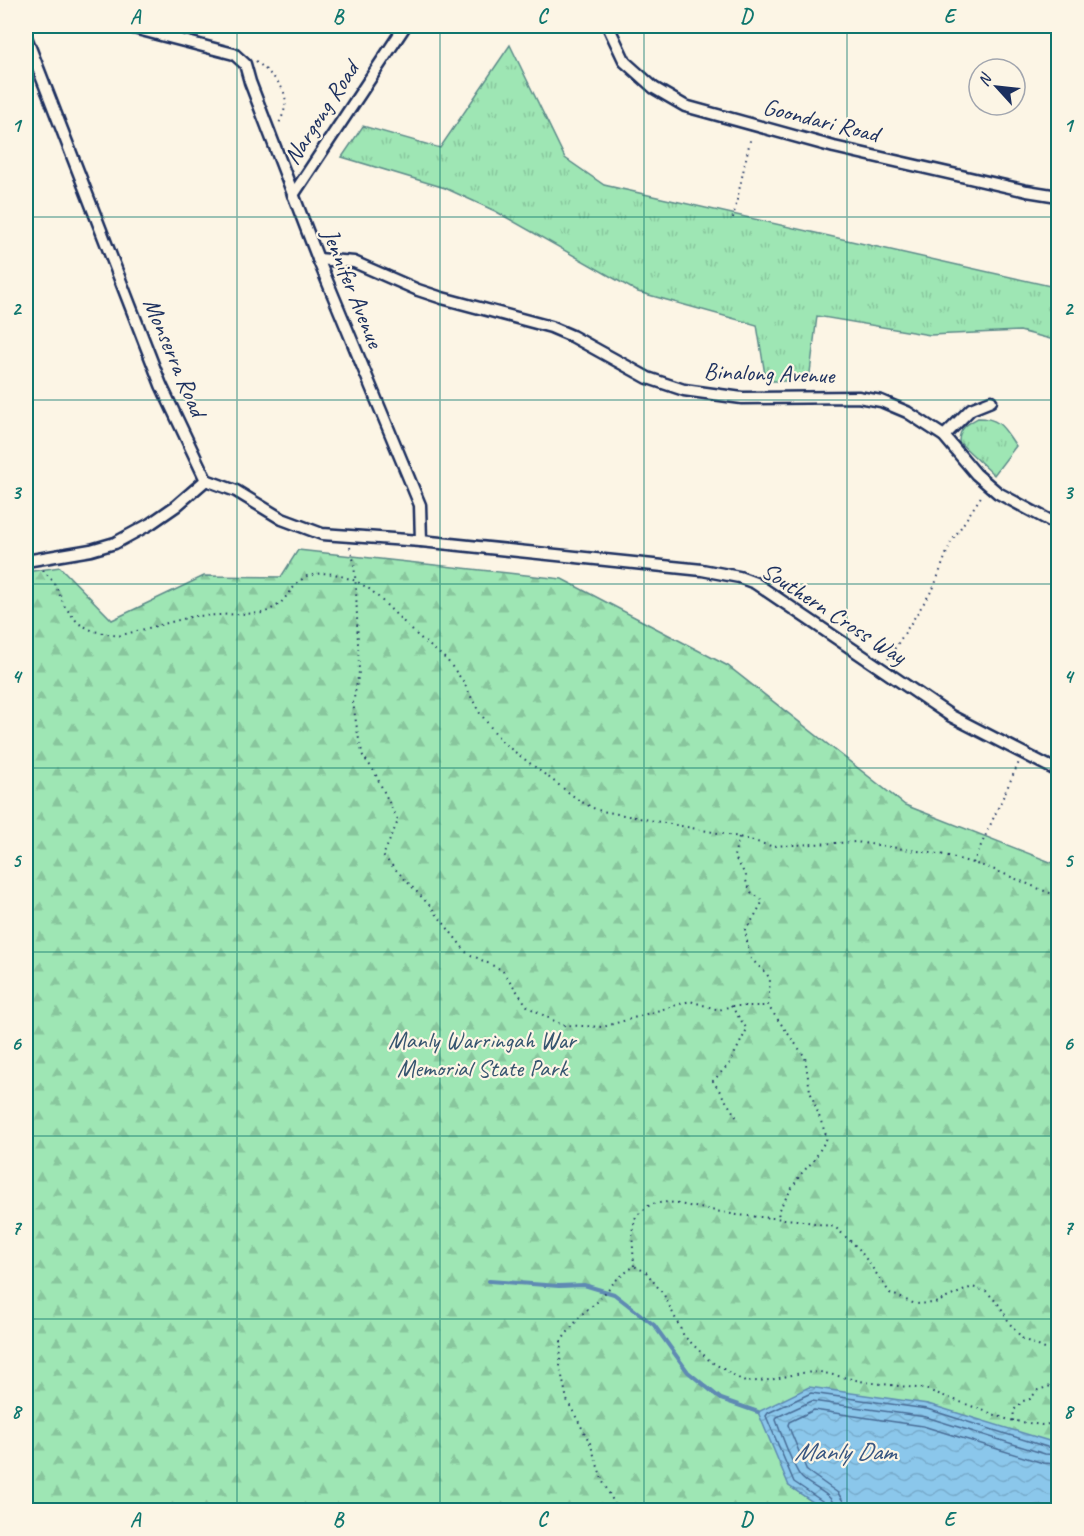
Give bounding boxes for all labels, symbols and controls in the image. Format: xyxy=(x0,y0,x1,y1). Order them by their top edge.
text: A xyxy=(130,4,142,29)
text: B xyxy=(333,4,345,29)
text: C xyxy=(537,4,549,29)
text: D xyxy=(740,4,754,29)
text: E xyxy=(944,4,958,29)
street label: Nargong Road xyxy=(277,53,367,170)
north arrow xyxy=(967,57,1027,117)
text: N xyxy=(973,69,997,90)
street label: Goondari Road xyxy=(760,91,885,150)
text: 1 xyxy=(12,113,23,138)
text: 1 xyxy=(1064,113,1075,138)
street label: Jennifer Avenue xyxy=(315,223,391,354)
street label: Monserra Road xyxy=(137,293,215,424)
text: 2 xyxy=(12,296,23,321)
text: 2 xyxy=(1064,296,1075,321)
street label: Binalong Avenue xyxy=(703,356,837,390)
text: 3 xyxy=(12,480,23,505)
text: 3 xyxy=(1064,480,1075,505)
street label: Southern Cross Way xyxy=(756,555,913,672)
text: 4 xyxy=(12,664,24,689)
text: 4 xyxy=(1064,664,1076,689)
text: 5 xyxy=(12,848,23,873)
text: 5 xyxy=(1064,848,1075,873)
park label: Manly Warringah War Memorial State Park xyxy=(388,1025,578,1083)
text: 6 xyxy=(11,1031,22,1056)
text: 6 xyxy=(1063,1031,1074,1056)
text: 7 xyxy=(12,1215,23,1240)
text: 7 xyxy=(1064,1215,1075,1240)
text: 8 xyxy=(12,1399,24,1424)
text: 8 xyxy=(1064,1399,1076,1424)
water label: Manly Dam xyxy=(794,1435,898,1468)
text: A xyxy=(130,1507,142,1532)
text: B xyxy=(333,1507,345,1532)
text: C xyxy=(537,1507,549,1532)
text: D xyxy=(740,1507,754,1532)
text: E xyxy=(944,1507,958,1532)

